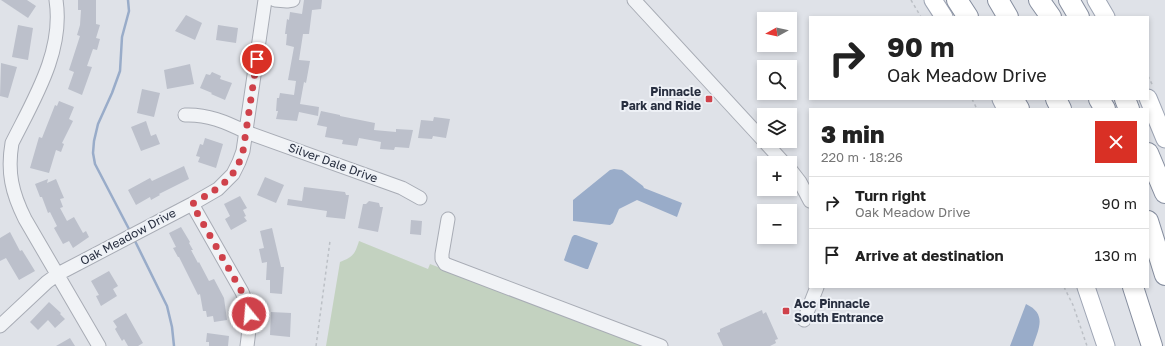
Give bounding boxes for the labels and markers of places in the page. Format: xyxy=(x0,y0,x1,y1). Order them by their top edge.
pin xyxy=(240,42,274,76)
place label: Pinnacle Park and Ride xyxy=(621,84,701,113)
marker: Pinnacle Park and Ride xyxy=(704,94,714,104)
place label: Acc Pinnacle South Entrance xyxy=(794,296,884,325)
marker: Acc Pinnacle South Entrance xyxy=(781,306,791,316)

